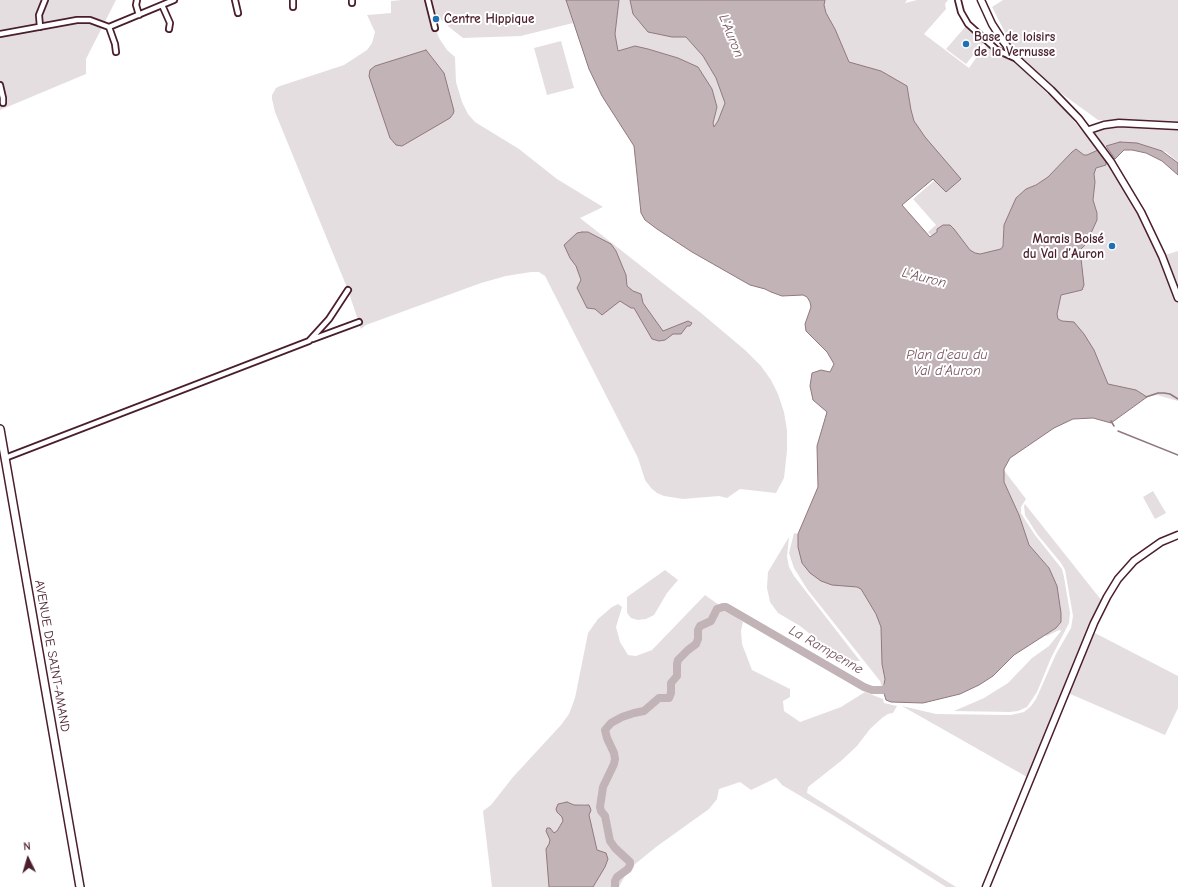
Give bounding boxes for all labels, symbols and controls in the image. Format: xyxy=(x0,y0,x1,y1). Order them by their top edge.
place label: Centre Hippique xyxy=(444,11,534,27)
water label: L'Auron xyxy=(715,12,747,60)
marker: Centre Hippique xyxy=(431,14,441,24)
place label: Base de loisirs de la Vernusse xyxy=(974,29,1055,60)
marker: Base de loisirs de la Vernusse xyxy=(961,39,971,49)
place label: Marais Boisé du Val d’Auron xyxy=(1023,231,1104,262)
marker: Marais Boisé du Val d’Auron xyxy=(1107,241,1117,251)
water label: L'Auron xyxy=(900,264,948,292)
water label: Plan d'eau du Val d'Auron xyxy=(906,347,988,380)
street label: AVENUE DE SAINT-AMAND xyxy=(31,579,73,733)
water label: La Rampenne xyxy=(786,622,866,678)
north arrow xyxy=(8,839,48,879)
text: N xyxy=(23,840,31,853)

